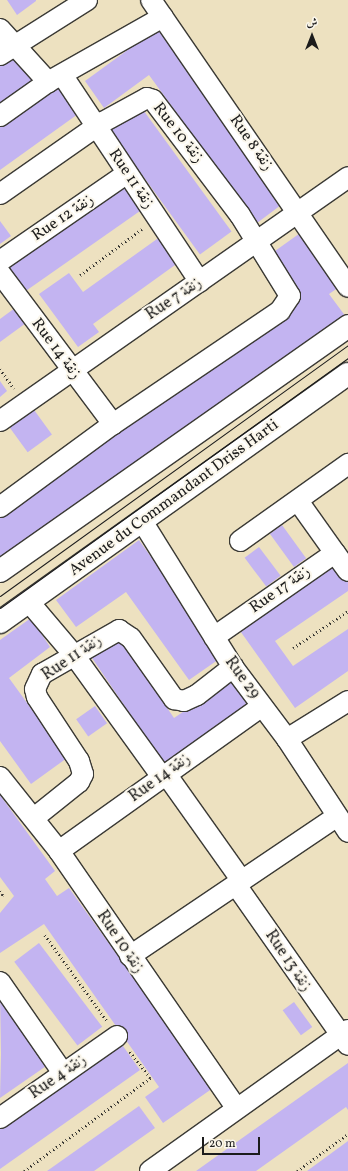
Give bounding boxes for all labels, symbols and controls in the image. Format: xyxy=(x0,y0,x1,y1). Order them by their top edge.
north arrow xyxy=(292,16,332,56)
text: ش xyxy=(307,16,317,31)
street label: Rue 10 زنقة xyxy=(148,99,208,167)
street label: Rue 8 زنقة xyxy=(225,111,277,175)
street label: Rue 11 زنقة xyxy=(104,145,158,213)
street label: Rue 12 زنقة xyxy=(28,190,98,246)
street label: Rue 7 زنقة xyxy=(142,273,206,325)
street label: Rue 14 زنقة xyxy=(27,315,85,383)
street label: Avenue du Commandant Driss Harti xyxy=(66,416,282,580)
street label: Rue 17 زنقة xyxy=(246,562,314,618)
street label: Rue 11 زنقة xyxy=(38,631,106,685)
street label: Rue 29 xyxy=(220,653,264,703)
street label: Rue 14 زنقة xyxy=(126,749,194,807)
street label: Rue 10 زنقة xyxy=(92,907,148,977)
street label: Rue 13 زنقة xyxy=(260,927,316,995)
street label: Rue 4 زنقة xyxy=(26,1050,90,1104)
scale bar xyxy=(204,1129,262,1155)
text: 20 m xyxy=(209,1136,236,1152)

